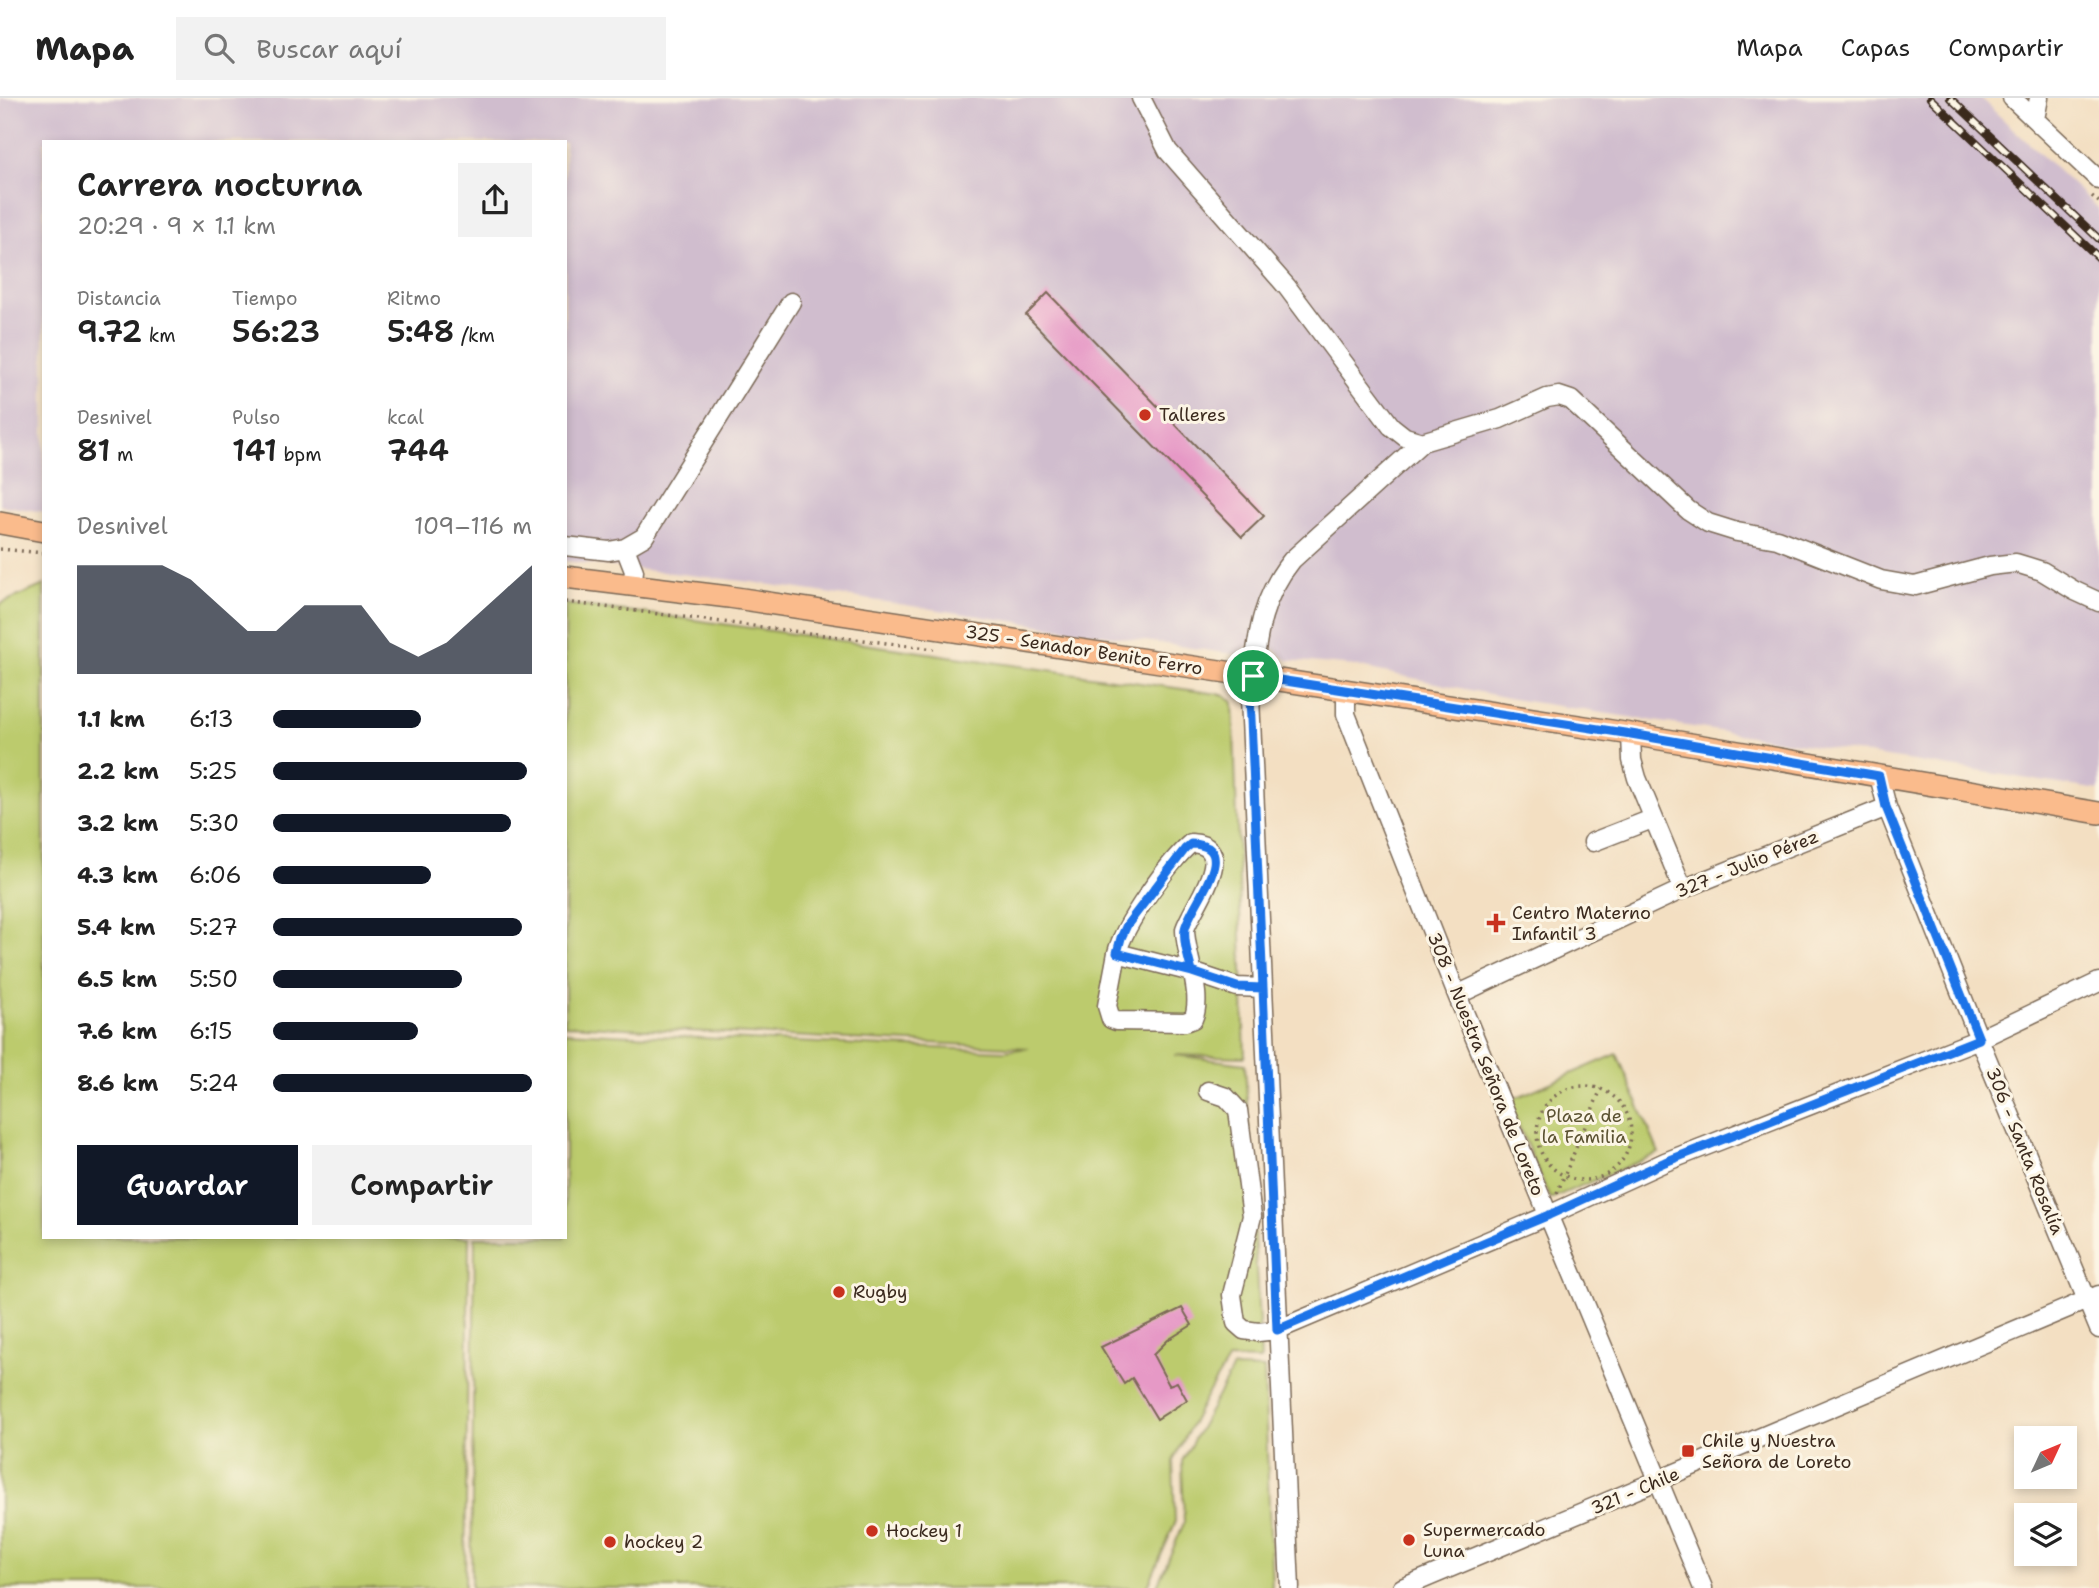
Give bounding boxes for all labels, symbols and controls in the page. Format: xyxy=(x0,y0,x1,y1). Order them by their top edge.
search box xyxy=(176,17,666,80)
text: Mapa xyxy=(35,26,134,71)
icon: search xyxy=(200,29,238,67)
text: Buscar aquí xyxy=(256,31,402,66)
text: Mapa xyxy=(1736,32,1803,64)
text: Capas xyxy=(1841,32,1910,64)
text: Compartir xyxy=(1948,32,2064,64)
text: Carrera nocturna xyxy=(77,163,362,206)
button: share xyxy=(458,163,532,237)
text: 20:29 · 9 × 1.1 km xyxy=(77,211,276,241)
text: Distancia xyxy=(77,286,161,311)
text: Tiempo xyxy=(232,286,298,311)
text: Ritmo xyxy=(387,286,441,311)
text: 9.72 xyxy=(77,311,142,352)
text: 56:23 xyxy=(232,311,320,352)
text: 5:48 xyxy=(387,311,454,352)
text: km xyxy=(142,323,176,348)
text: /km xyxy=(454,323,495,348)
place label: Talleres xyxy=(1159,403,1226,427)
text: Desnivel xyxy=(77,405,152,430)
text: Pulso xyxy=(232,405,280,430)
text: kcal xyxy=(387,405,424,430)
marker: Talleres xyxy=(1137,407,1153,423)
text: 81 xyxy=(77,430,110,471)
text: 141 xyxy=(232,430,277,471)
text: 744 xyxy=(387,430,449,471)
text: m xyxy=(110,442,133,467)
text: bpm xyxy=(277,442,322,467)
text: Desnivel xyxy=(77,511,168,541)
text: 109–116 m xyxy=(414,511,532,541)
street label: 325 - Senador Benito Ferro xyxy=(964,619,1204,681)
pin xyxy=(1223,646,1283,706)
icon: arrive xyxy=(1234,657,1272,695)
text: 1.1 km xyxy=(77,704,145,734)
text: 6:13 xyxy=(189,704,234,734)
text: 2.2 km xyxy=(77,756,159,786)
text: 5:25 xyxy=(189,756,237,786)
text: 3.2 km xyxy=(77,808,159,838)
text: 5:30 xyxy=(189,808,239,838)
street label: 327 - Julio Pérez xyxy=(1672,824,1822,904)
text: 4.3 km xyxy=(77,860,158,890)
text: 6:06 xyxy=(189,860,242,890)
place label: Centro Materno Infantil 3 xyxy=(1512,901,1651,946)
text: 5.4 km xyxy=(77,912,155,942)
text: 5:27 xyxy=(189,912,238,942)
marker: Centro Materno Infantil 3 xyxy=(1486,913,1506,933)
street label: 308 - Nuestra Señora de Loreto xyxy=(1422,929,1550,1199)
text: 6.5 km xyxy=(77,964,157,994)
text: 5:50 xyxy=(189,964,238,994)
text: 7.6 km xyxy=(77,1016,157,1046)
text: 6:15 xyxy=(189,1016,232,1046)
street label: 306 - Santa Rosalía xyxy=(1980,1064,2070,1238)
text: 8.6 km xyxy=(77,1068,158,1098)
text: 5:24 xyxy=(189,1068,238,1098)
park label: Plaza de la Familia xyxy=(1542,1104,1626,1149)
button: Guardar xyxy=(77,1145,298,1225)
button: Compartir xyxy=(312,1145,532,1225)
place label: Rugby xyxy=(853,1280,907,1304)
marker: Rugby xyxy=(831,1284,847,1300)
north arrow xyxy=(2014,1426,2077,1489)
map controls xyxy=(2014,1426,2077,1566)
place label: Chile y Nuestra Señora de Loreto xyxy=(1702,1429,1851,1474)
marker: Chile y Nuestra Señora de Loreto xyxy=(1680,1443,1696,1459)
street label: 321 - Chile xyxy=(1587,1462,1683,1520)
button: layers xyxy=(2014,1503,2077,1566)
place label: Supermercado Luna xyxy=(1423,1518,1545,1563)
place label: Hockey 1 xyxy=(886,1519,962,1543)
marker: Hockey 1 xyxy=(864,1523,880,1539)
place label: hockey 2 xyxy=(624,1530,703,1554)
marker: Supermercado Luna xyxy=(1401,1532,1417,1548)
marker: hockey 2 xyxy=(602,1534,618,1550)

